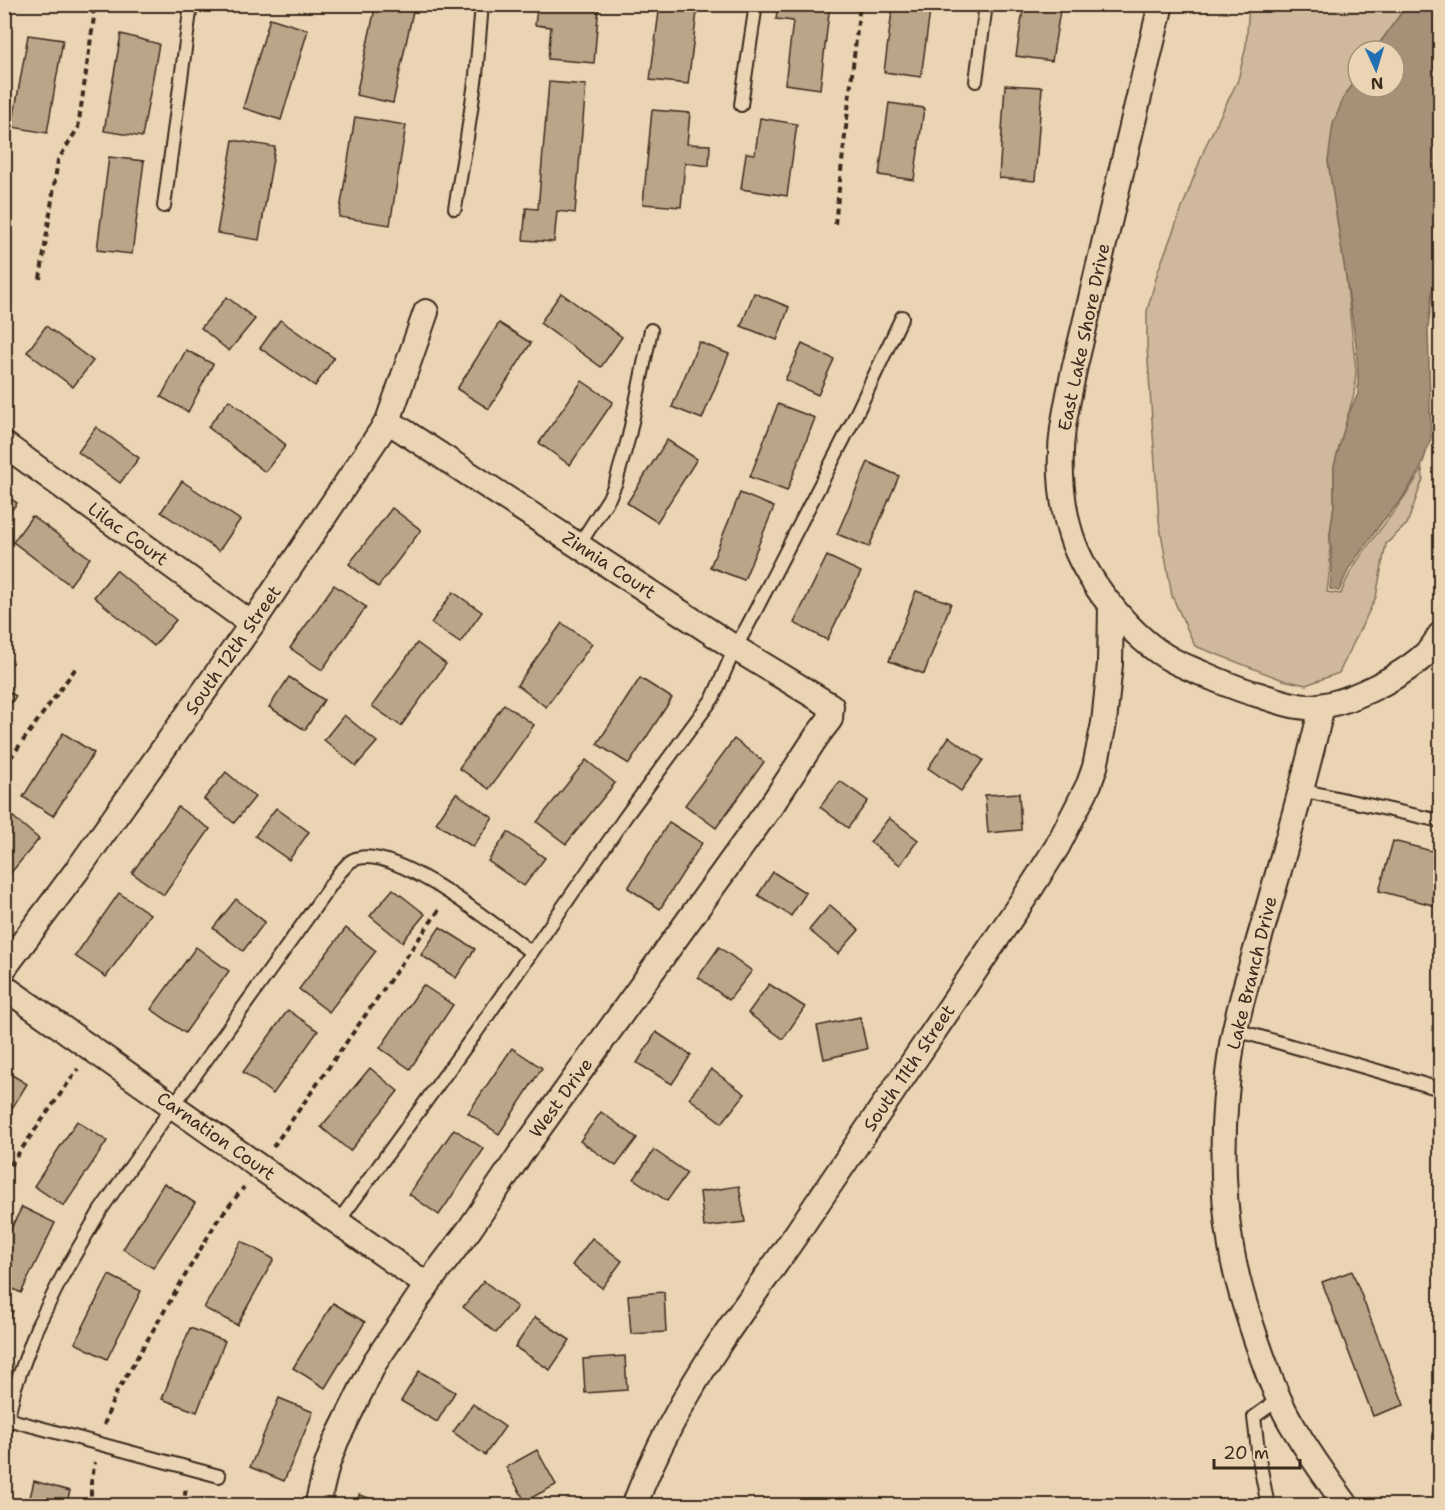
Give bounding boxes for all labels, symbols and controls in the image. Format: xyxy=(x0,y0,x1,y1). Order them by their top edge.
north arrow xyxy=(1346,39,1406,99)
text: N xyxy=(1370,73,1384,94)
street label: East Lake Shore Drive xyxy=(1052,241,1116,433)
street label: Lilac Court xyxy=(83,497,173,571)
street label: Zinnia Court xyxy=(557,526,661,604)
street label: South 12th Street xyxy=(179,581,287,719)
street label: Lake Branch Drive xyxy=(1221,894,1283,1052)
street label: South 11th Street xyxy=(858,1000,960,1136)
street label: West Drive xyxy=(524,1053,598,1143)
street label: Carnation Court xyxy=(152,1086,280,1186)
scale bar xyxy=(1214,1432,1300,1470)
text: 20 m xyxy=(1223,1441,1269,1465)

